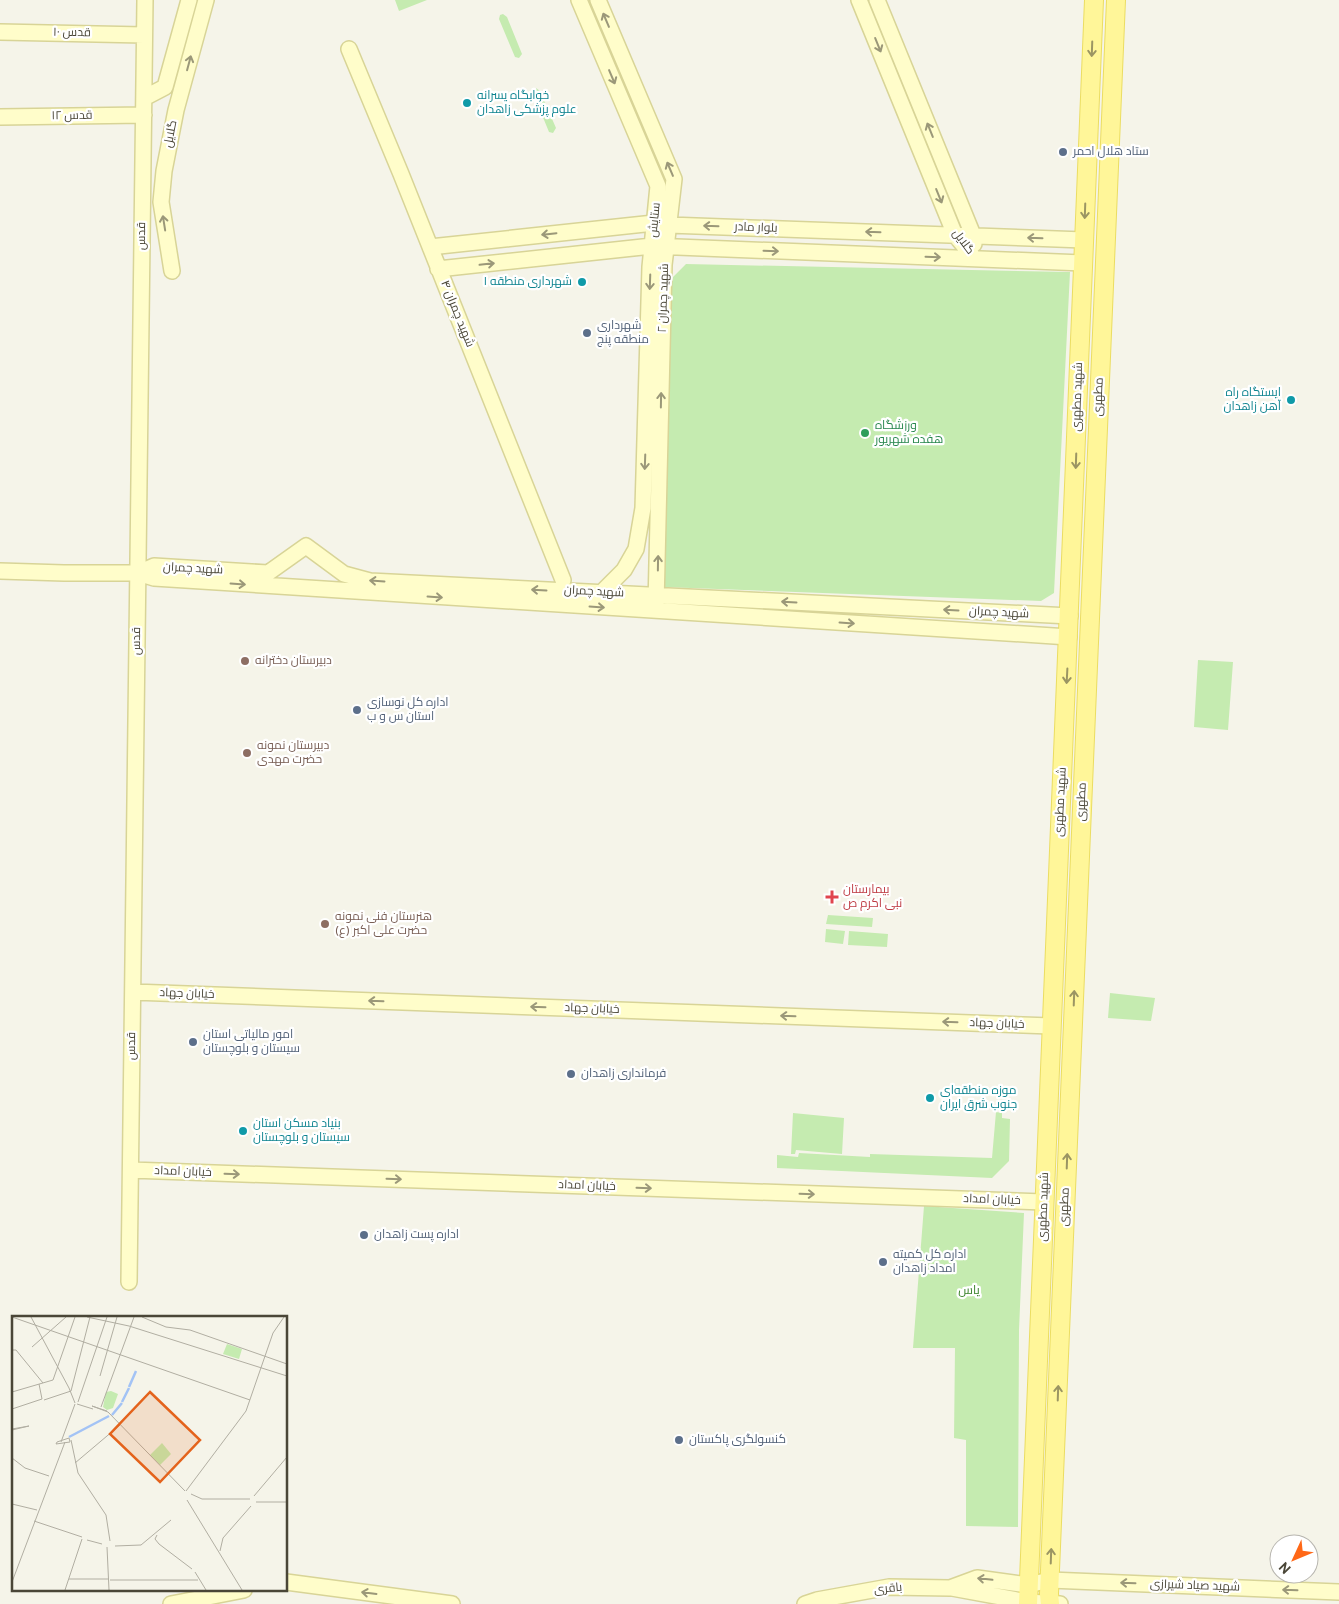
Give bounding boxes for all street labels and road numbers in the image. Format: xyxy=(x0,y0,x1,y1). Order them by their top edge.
street label: قدس ۱۰ xyxy=(53,25,91,41)
street label: قدس ۱۲ xyxy=(51,108,93,124)
street label: گلایل xyxy=(160,119,182,149)
street label: ستایش xyxy=(645,202,665,238)
street label: بلوار مادر xyxy=(733,219,778,237)
street label: قدس xyxy=(134,222,150,250)
street label: گلایل xyxy=(948,226,978,258)
street label: شهید چمران ۲ xyxy=(655,263,673,333)
street label: شهید چمران ۴ xyxy=(436,278,478,350)
street label: شهید مطهری xyxy=(1069,362,1087,432)
street label: مطهری xyxy=(1090,377,1108,417)
street label: شهید چمران xyxy=(163,559,224,579)
street label: شهید چمران xyxy=(564,582,625,602)
street label: شهید چمران xyxy=(969,603,1030,623)
street label: قدس xyxy=(129,627,145,655)
street label: شهید مطهری xyxy=(1051,767,1071,837)
street label: مطهری xyxy=(1073,782,1091,822)
street label: خیابان جهاد xyxy=(159,985,215,1003)
street label: خیابان جهاد xyxy=(564,1000,620,1018)
street label: خیابان جهاد xyxy=(969,1015,1025,1033)
street label: قدس xyxy=(124,1032,140,1060)
street label: خیابان امداد xyxy=(154,1163,212,1181)
street label: شهید مطهری xyxy=(1035,1172,1053,1242)
street label: خیابان امداد xyxy=(558,1177,616,1195)
street label: مطهری xyxy=(1056,1187,1074,1227)
street label: خیابان امداد xyxy=(963,1191,1021,1209)
street label: شهید صیاد شیرازی xyxy=(1150,1576,1240,1596)
street label: باقری xyxy=(873,1580,903,1598)

